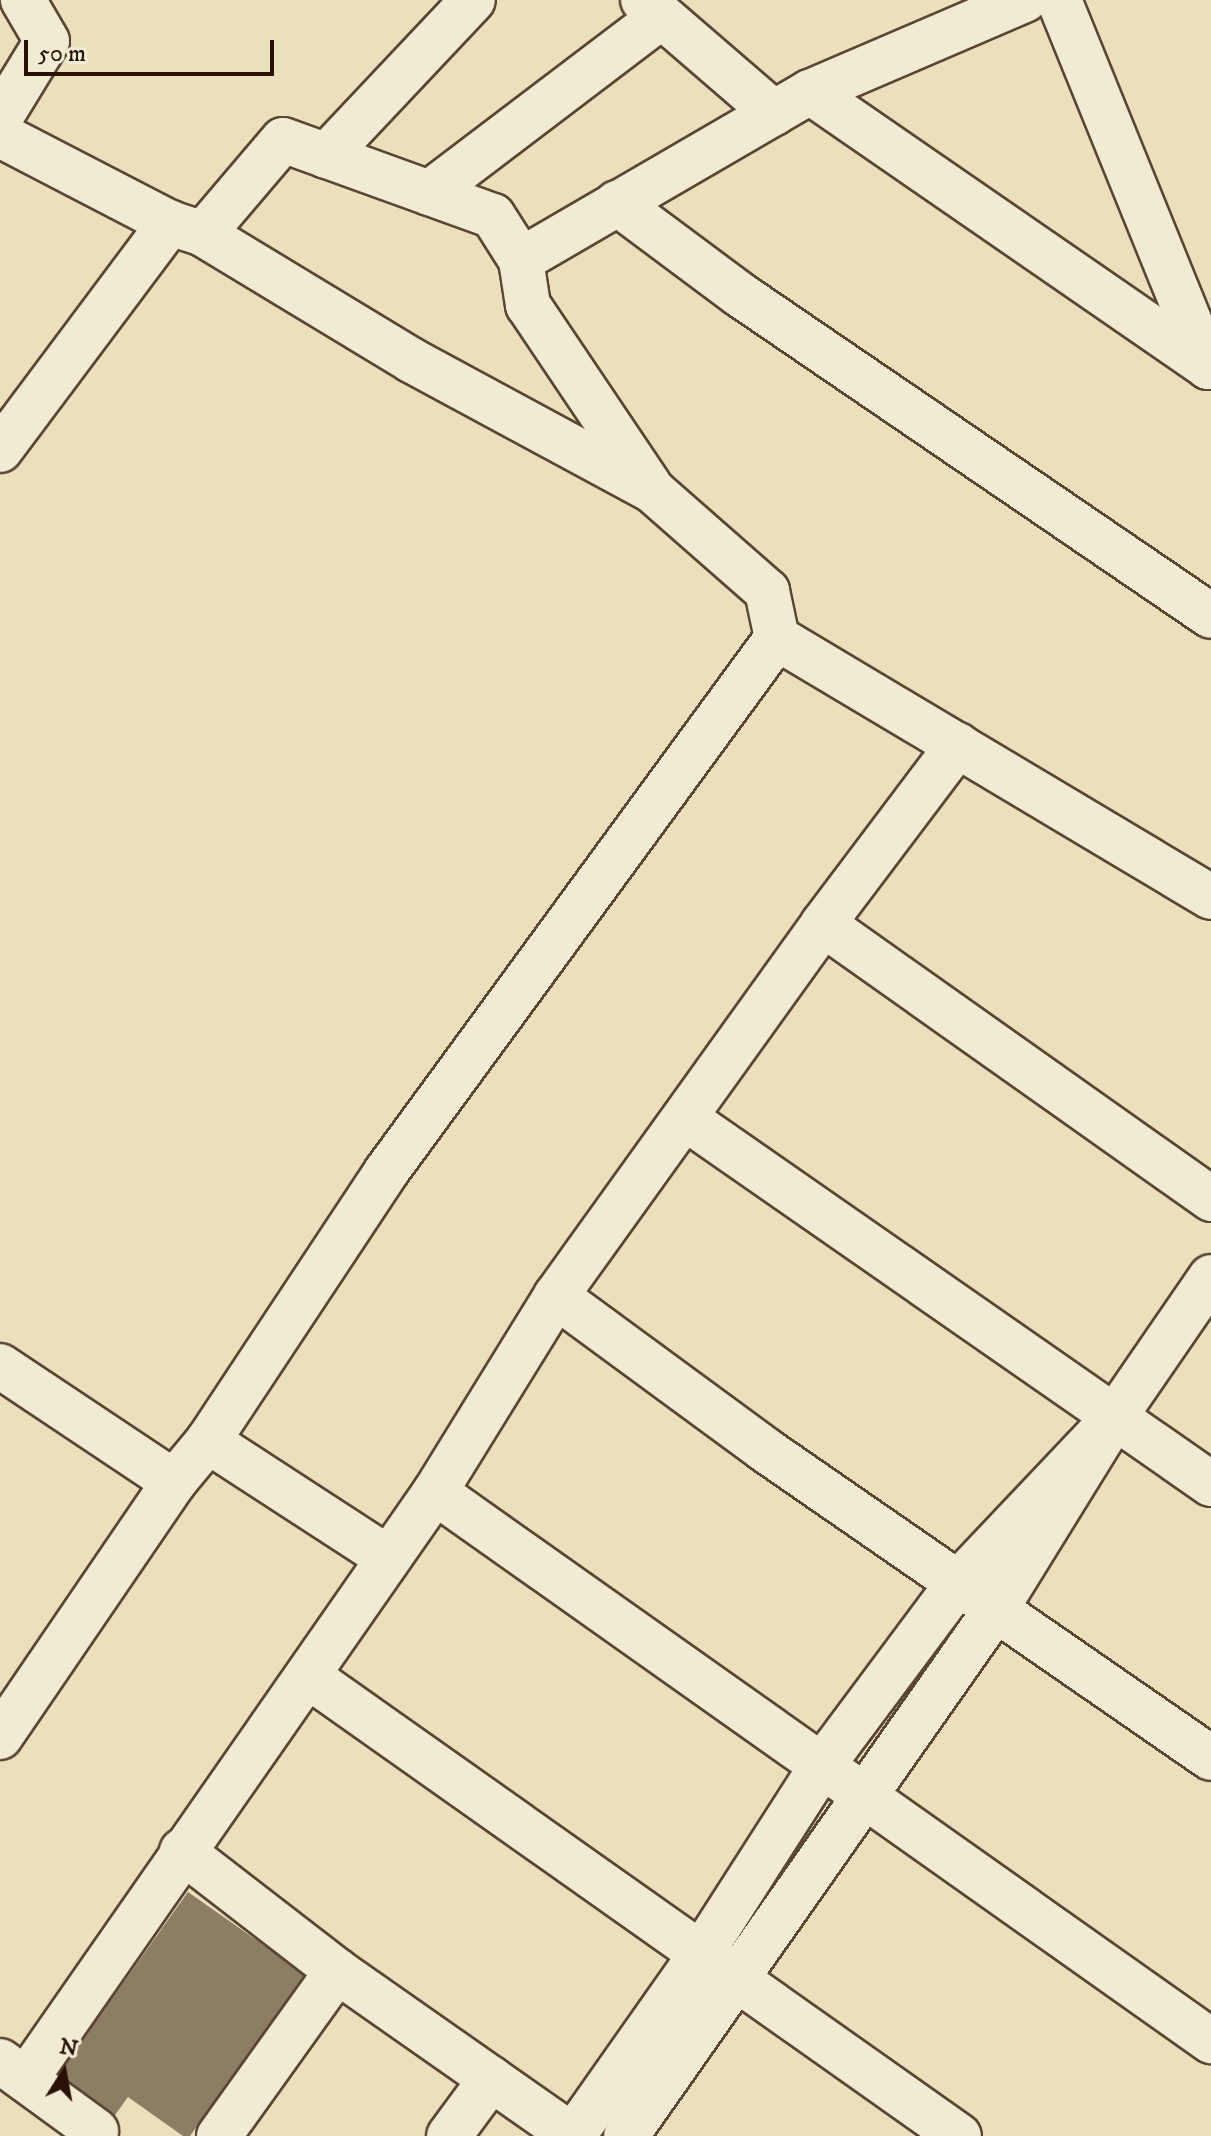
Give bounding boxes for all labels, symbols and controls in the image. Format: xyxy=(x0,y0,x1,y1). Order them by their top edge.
scale bar xyxy=(28,24,278,74)
text: 50 m xyxy=(38,39,86,69)
north arrow xyxy=(24,2032,104,2112)
text: N xyxy=(57,2033,80,2063)

